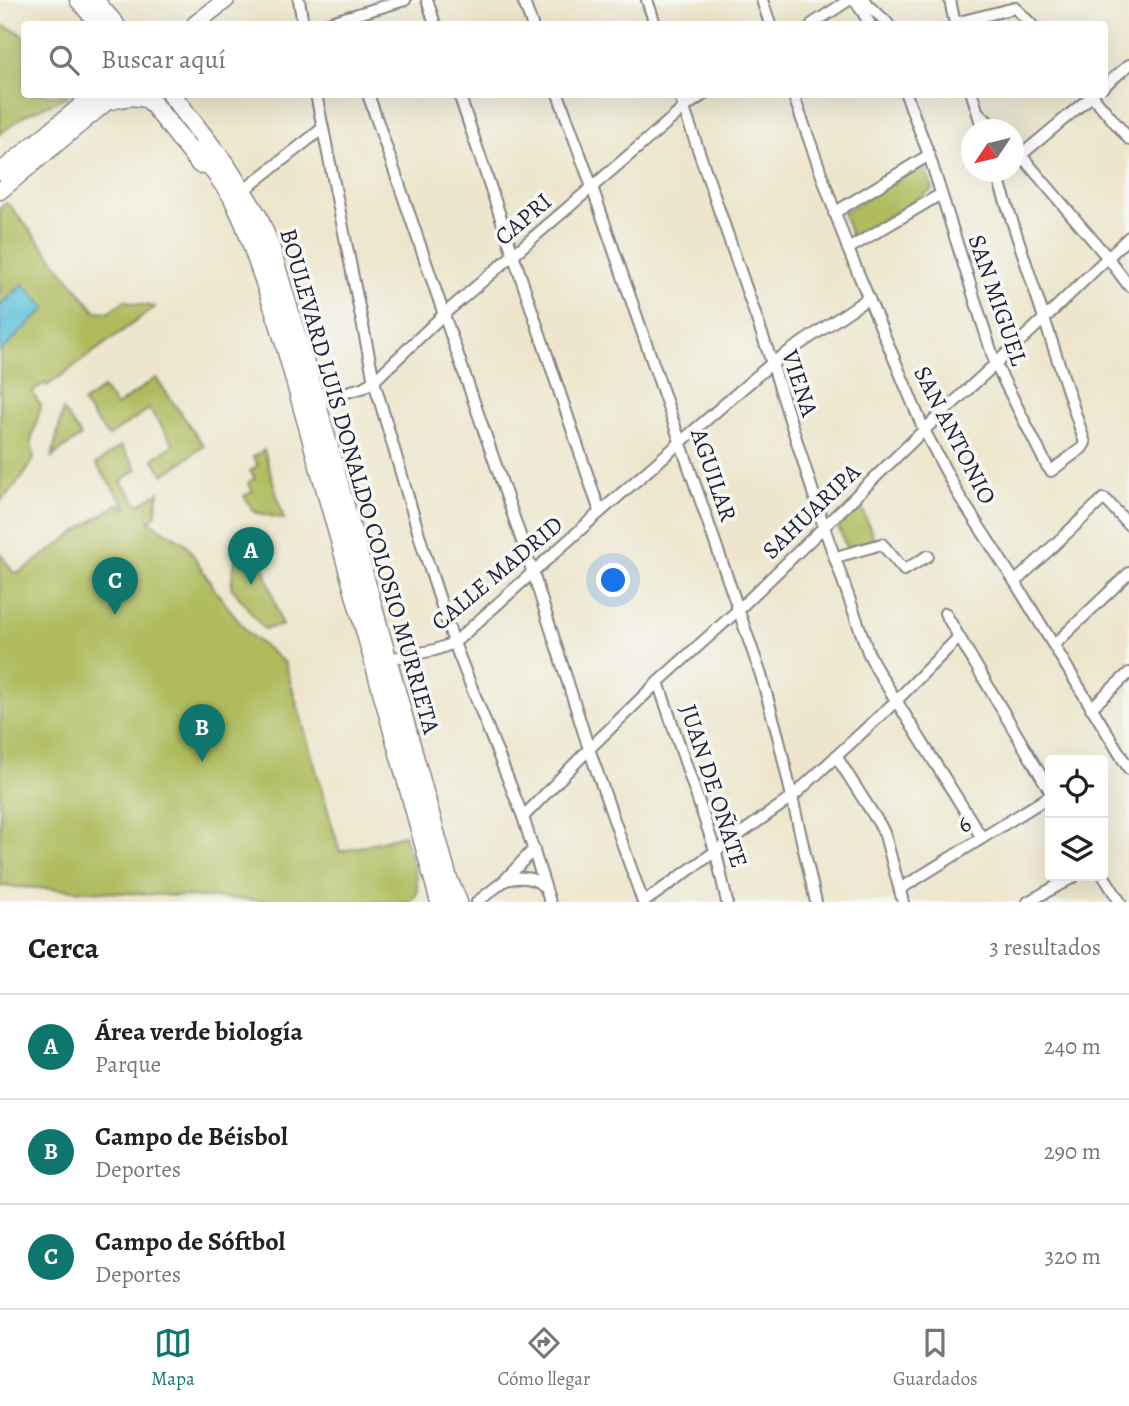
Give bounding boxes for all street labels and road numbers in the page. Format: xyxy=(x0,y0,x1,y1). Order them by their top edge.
street label: CAPRI xyxy=(488,185,558,253)
street label: BOULEVARD LUIS DONALDO COLOSIO MURRIETA xyxy=(272,225,448,738)
street label: SAN MIGUEL xyxy=(961,230,1036,370)
street label: VIENA xyxy=(774,345,826,421)
street label: SAN ANTONIO xyxy=(906,360,1004,510)
street label: AGUILAR xyxy=(683,423,745,526)
street label: SAHUARIPA xyxy=(755,455,868,566)
street label: CALLE MADRID xyxy=(424,508,570,638)
street label: JUAN DE OÑATE xyxy=(672,700,756,872)
street label: 6 xyxy=(951,807,977,841)

